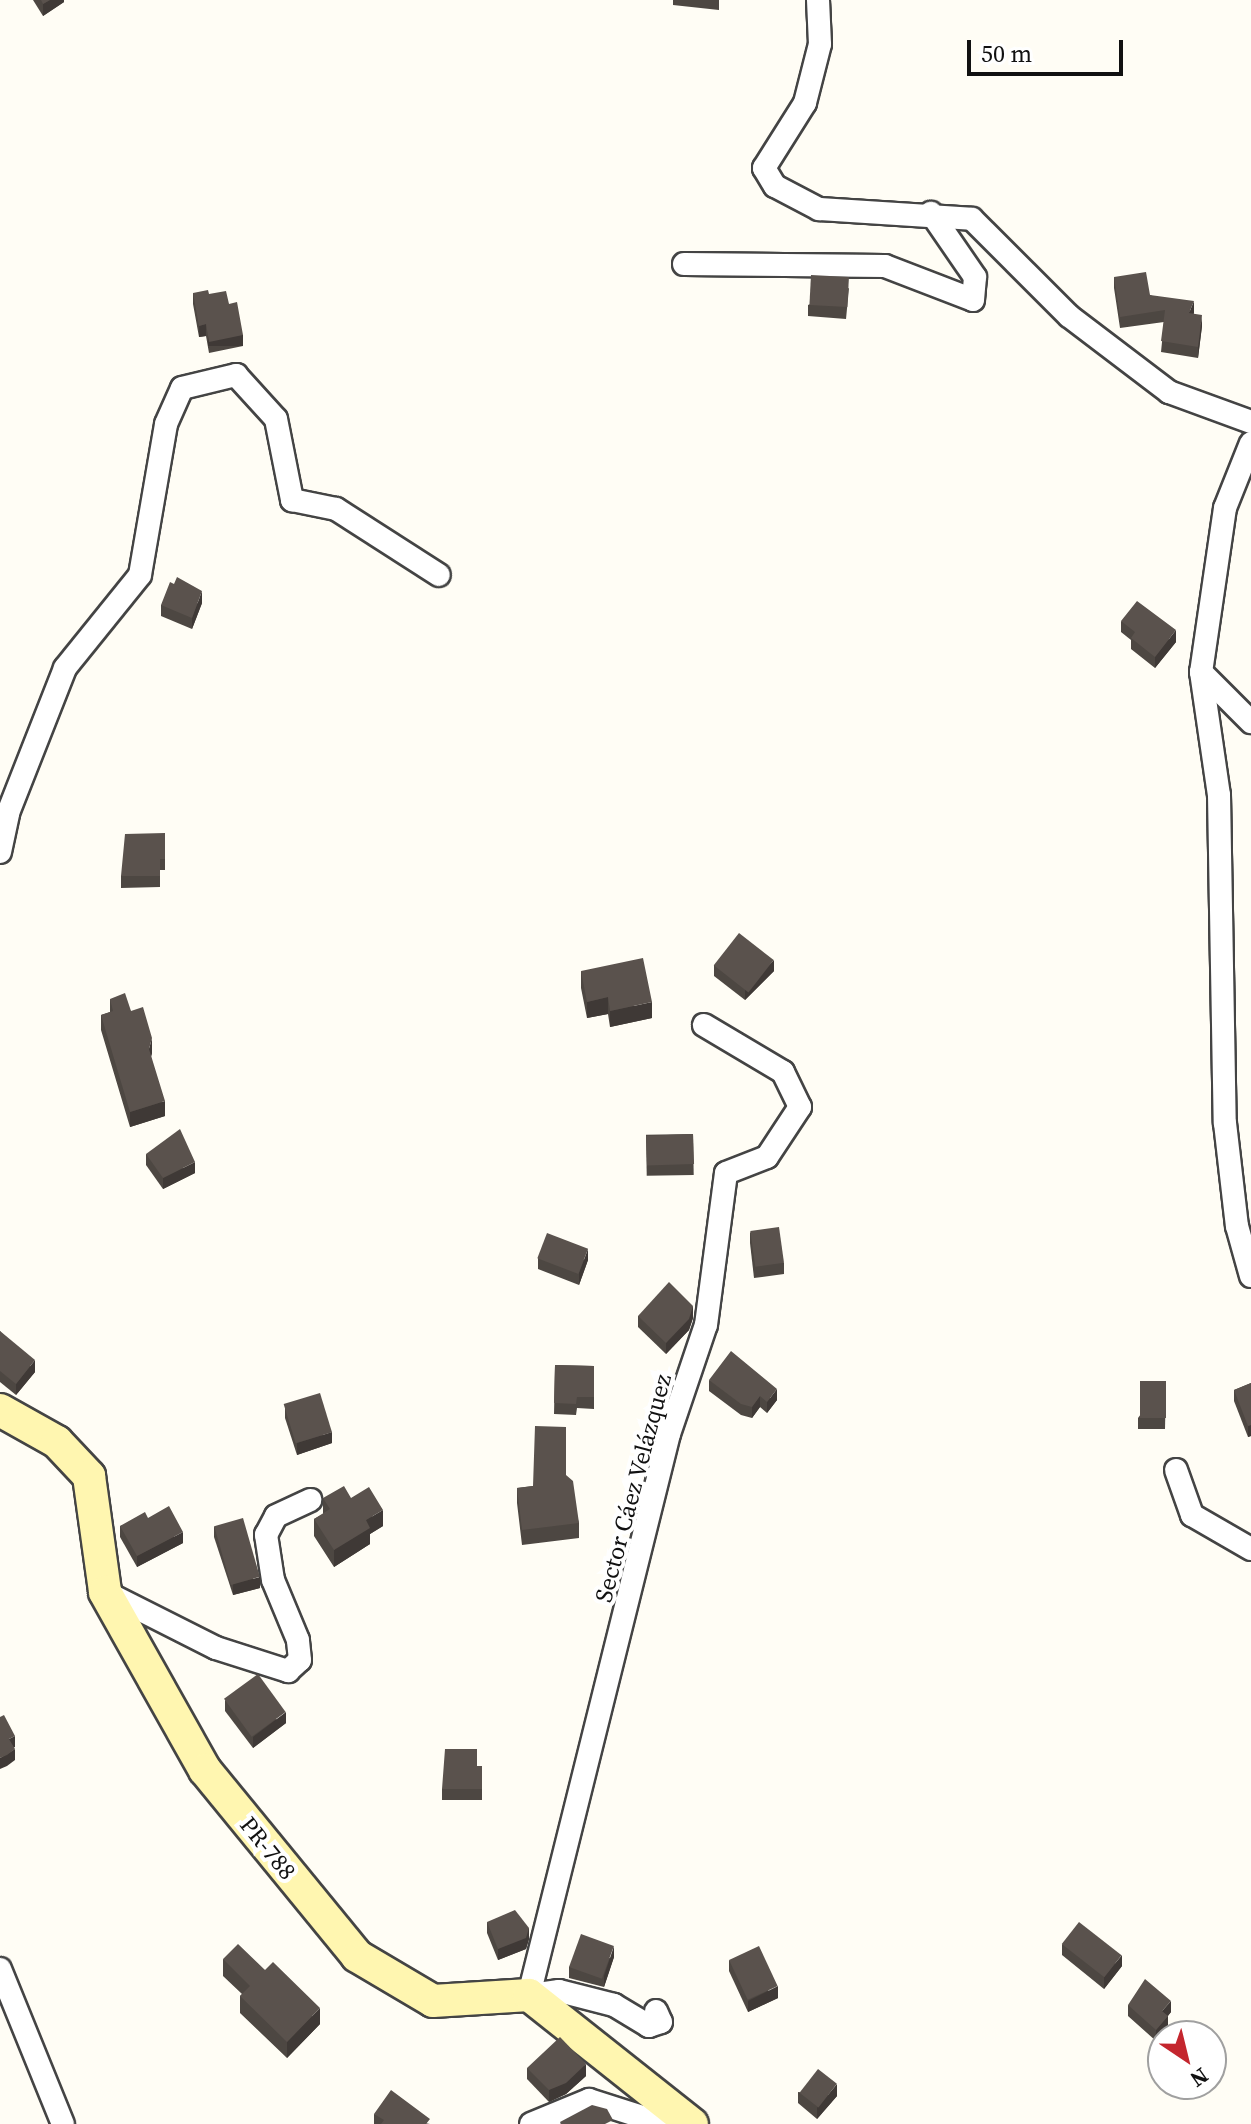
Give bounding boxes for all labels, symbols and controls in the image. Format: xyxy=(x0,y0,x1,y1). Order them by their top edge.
scale bar xyxy=(971,24,1127,74)
text: 50 m xyxy=(981,37,1032,70)
street label: Sector Cáez Velázquez xyxy=(589,1370,677,1606)
street label: PR-788 xyxy=(234,1811,302,1885)
north arrow xyxy=(1147,2020,1227,2100)
text: N xyxy=(1184,2061,1215,2095)

